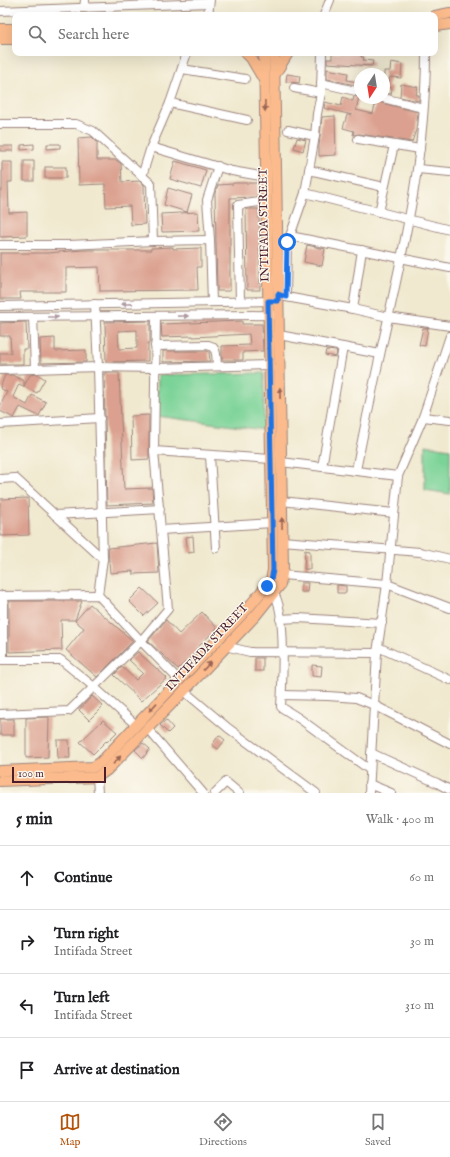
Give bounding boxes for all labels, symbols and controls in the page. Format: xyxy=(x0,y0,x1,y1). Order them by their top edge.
search box xyxy=(12,12,438,56)
icon: search xyxy=(26,23,48,45)
text: Search here xyxy=(58,25,129,44)
north arrow xyxy=(354,68,390,104)
one-way arrow xyxy=(262,100,268,113)
street label: INTIFADA STREET xyxy=(255,167,272,282)
route start xyxy=(278,233,296,251)
one-way arrow xyxy=(121,300,133,307)
one-way arrow xyxy=(177,313,190,319)
one-way arrow xyxy=(47,314,60,320)
one-way arrow xyxy=(277,386,283,399)
one-way arrow xyxy=(279,516,285,529)
route end xyxy=(258,577,276,595)
street label: INTIFADA STREET xyxy=(163,600,252,694)
one-way arrow xyxy=(202,661,211,672)
one-way arrow xyxy=(148,702,158,712)
one-way arrow xyxy=(112,755,121,765)
scale bar xyxy=(12,765,106,784)
text: 100 m xyxy=(18,767,44,781)
text: 5 min xyxy=(16,809,53,830)
text: Walk · 400 m xyxy=(366,811,434,828)
icon: ahead xyxy=(16,867,38,889)
text: Continue xyxy=(54,868,112,887)
text: 60 m xyxy=(409,869,434,886)
text: Turn right xyxy=(54,924,119,943)
icon: right xyxy=(16,931,38,953)
text: 30 m xyxy=(410,933,434,950)
text: Intifada Street xyxy=(54,943,132,960)
text: Turn left xyxy=(54,988,110,1007)
icon: left xyxy=(16,995,38,1017)
text: 310 m xyxy=(405,997,434,1014)
text: Intifada Street xyxy=(54,1007,132,1024)
icon: arrive xyxy=(16,1059,38,1081)
text: Arrive at destination xyxy=(54,1060,180,1079)
tab: Map xyxy=(59,1111,81,1149)
tab: Directions xyxy=(199,1111,247,1149)
tab: Saved xyxy=(365,1111,391,1149)

